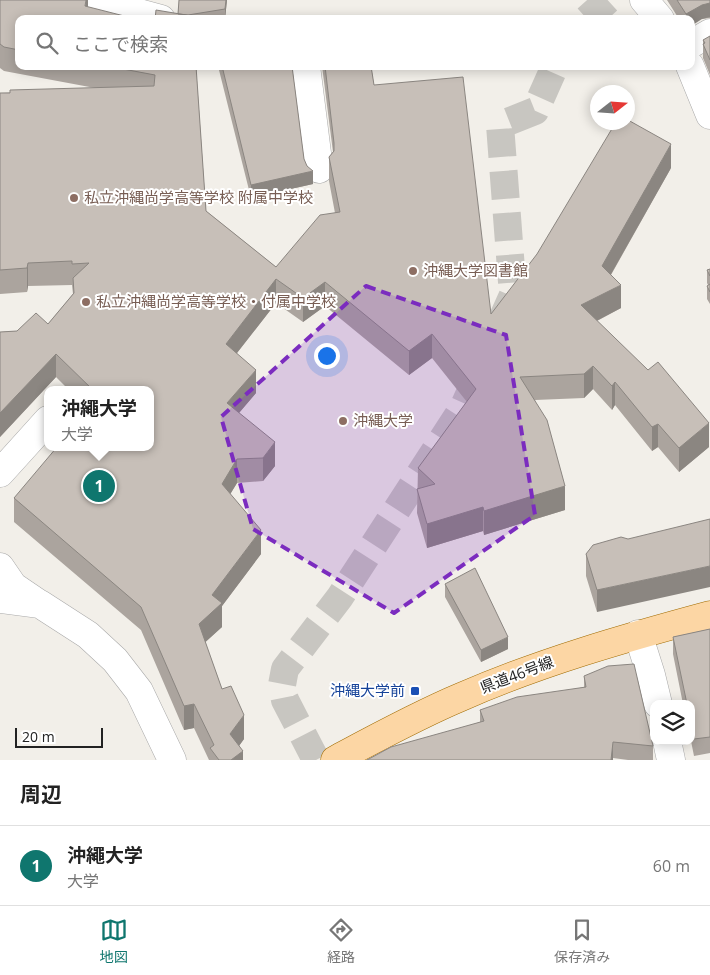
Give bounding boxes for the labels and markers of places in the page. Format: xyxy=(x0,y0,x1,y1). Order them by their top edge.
place label: 私立沖縄尚学高等学校 附属中学校 xyxy=(84,187,313,207)
marker: 私立沖縄尚学高等学校 附属中学校 xyxy=(68,192,80,204)
place label: 沖縄大学図書館 xyxy=(423,260,528,280)
marker: 沖縄大学図書館 xyxy=(407,265,419,277)
place label: 私立沖縄尚学高等学校・付属中学校 xyxy=(96,291,336,311)
marker: 私立沖縄尚学高等学校・付属中学校 xyxy=(80,296,92,308)
place label: 沖縄大学 xyxy=(353,410,413,430)
marker: 沖縄大学 xyxy=(337,415,349,427)
pin: 1 xyxy=(83,467,115,505)
place label: 沖縄大学前 xyxy=(330,680,405,700)
marker: 沖縄大学前 xyxy=(409,685,421,697)

